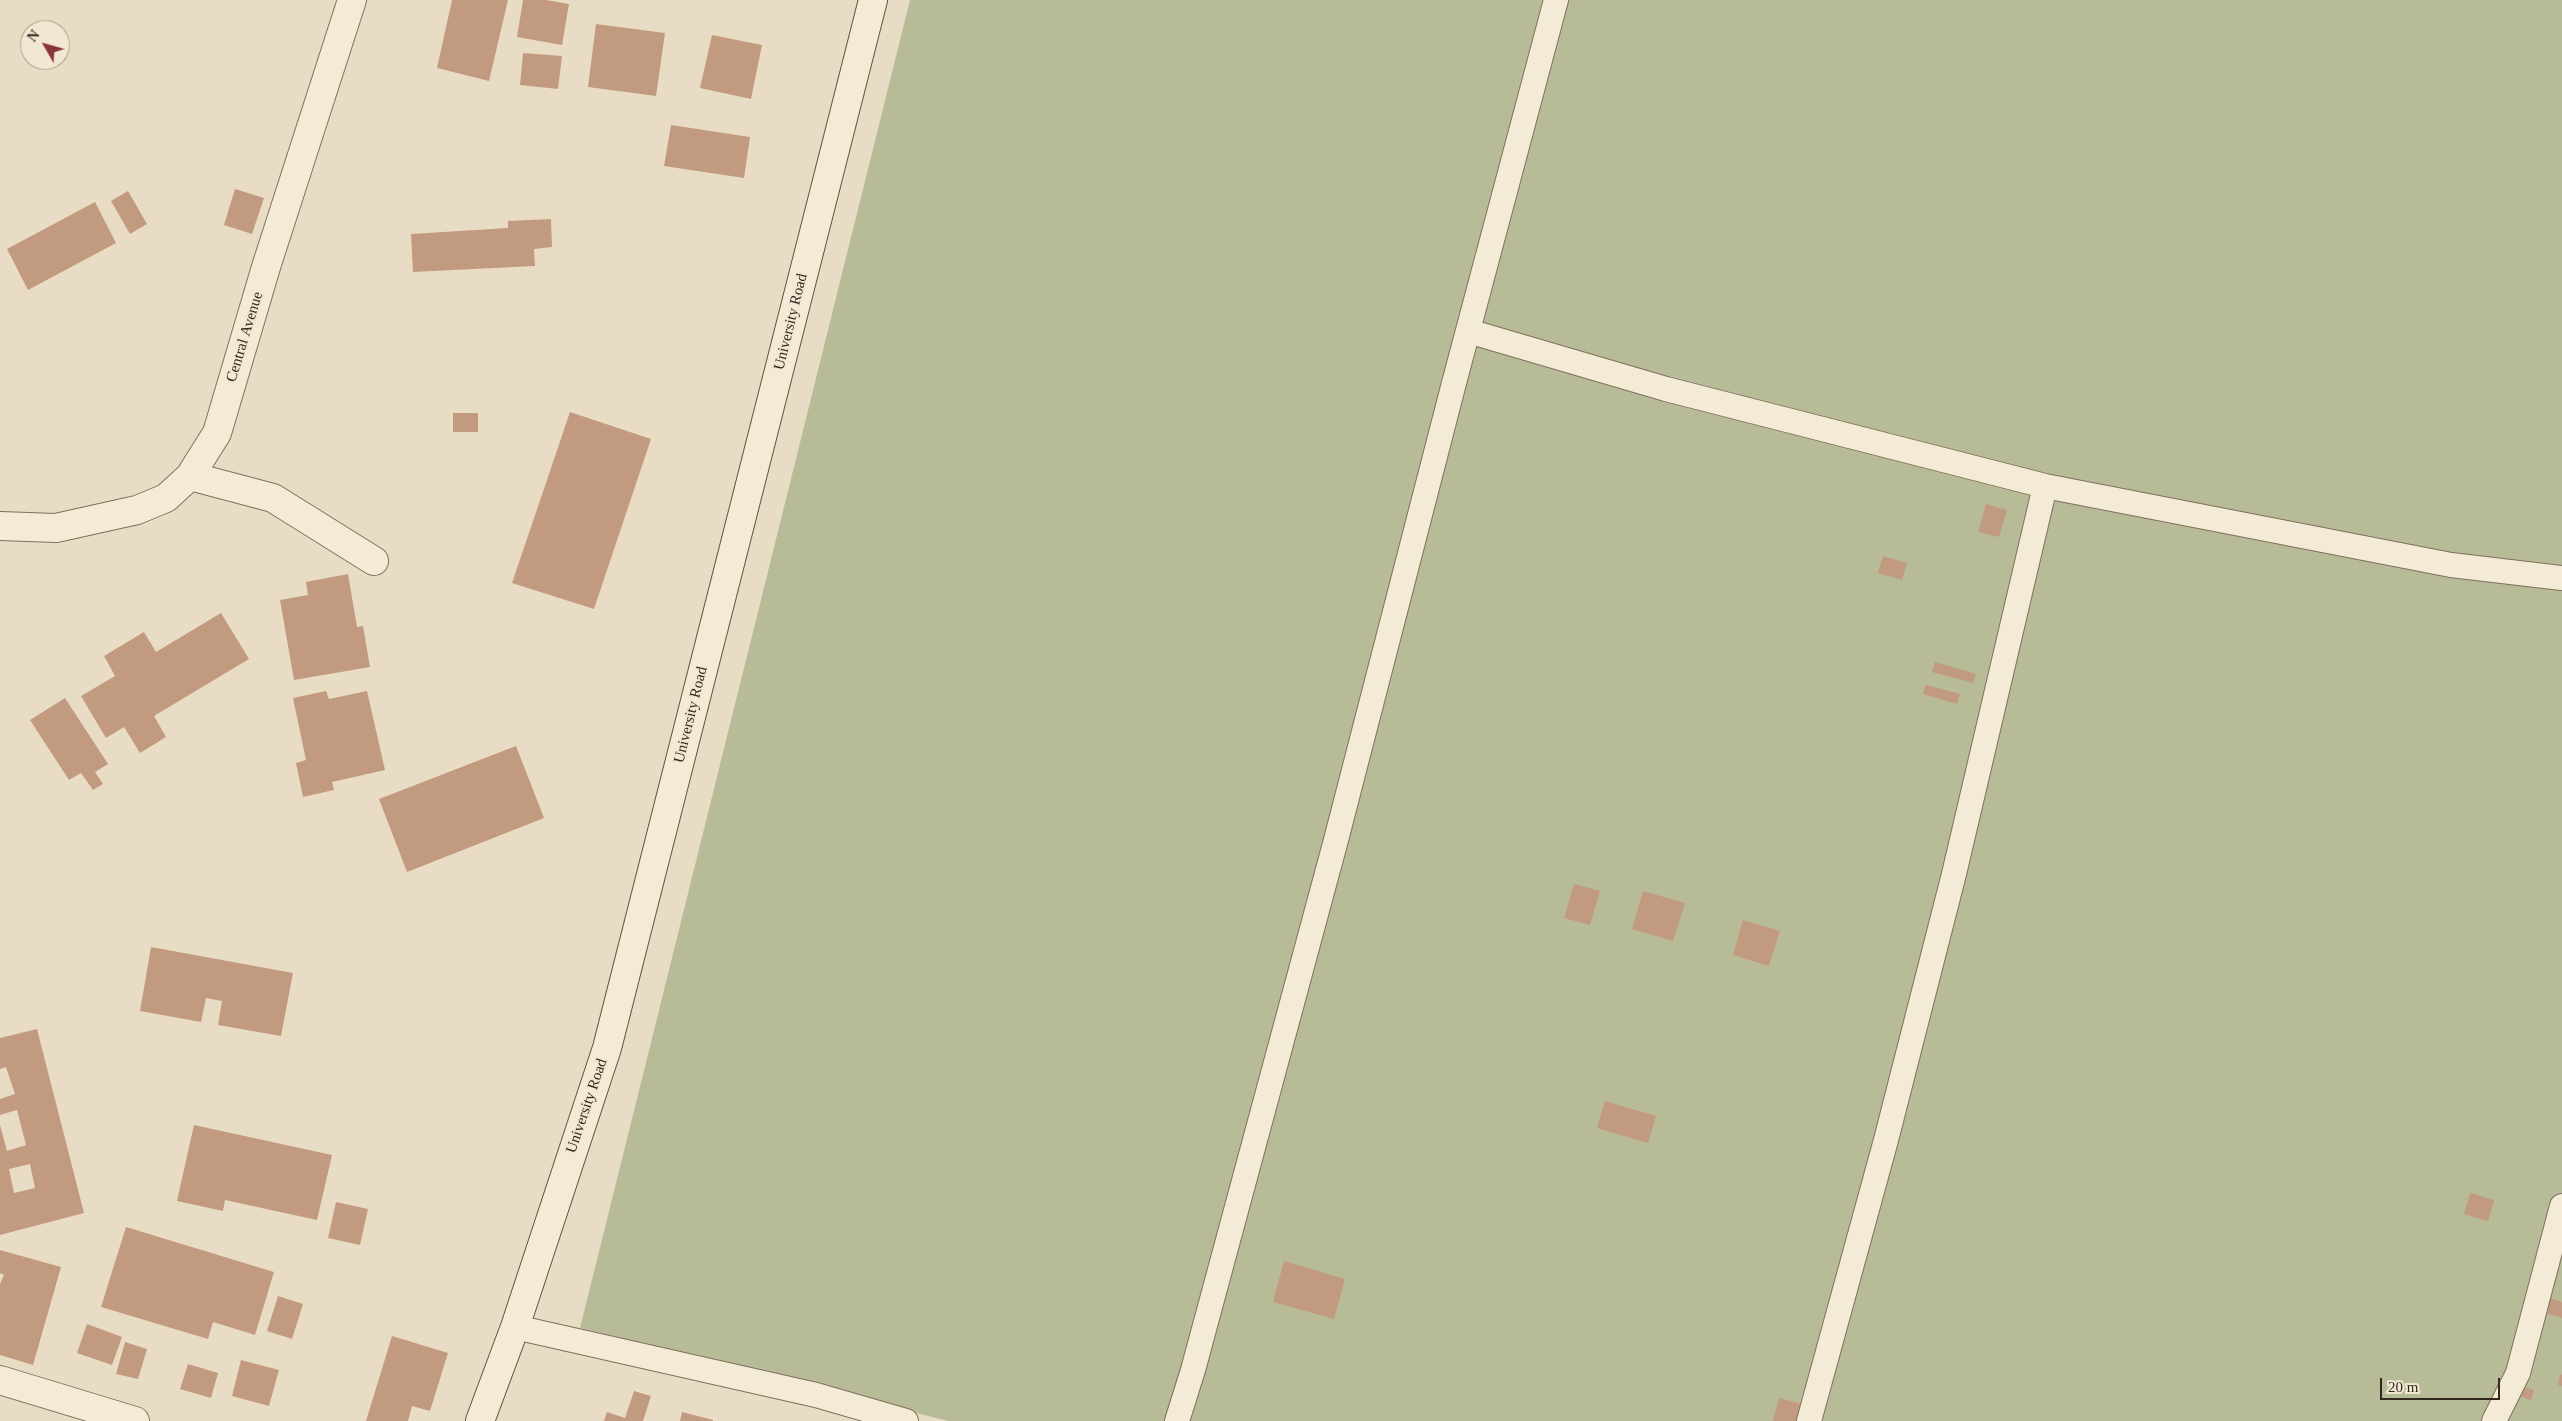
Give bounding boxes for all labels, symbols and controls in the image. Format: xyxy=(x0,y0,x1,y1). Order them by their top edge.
north arrow xyxy=(20,20,70,70)
text: N xyxy=(25,27,43,45)
street label: University Road xyxy=(770,272,812,372)
street label: Central Avenue xyxy=(223,290,267,384)
street label: University Road xyxy=(670,665,712,765)
street label: University Road xyxy=(562,1056,612,1156)
scale bar xyxy=(2382,1368,2502,1400)
text: 20 m xyxy=(2388,1379,2418,1395)

